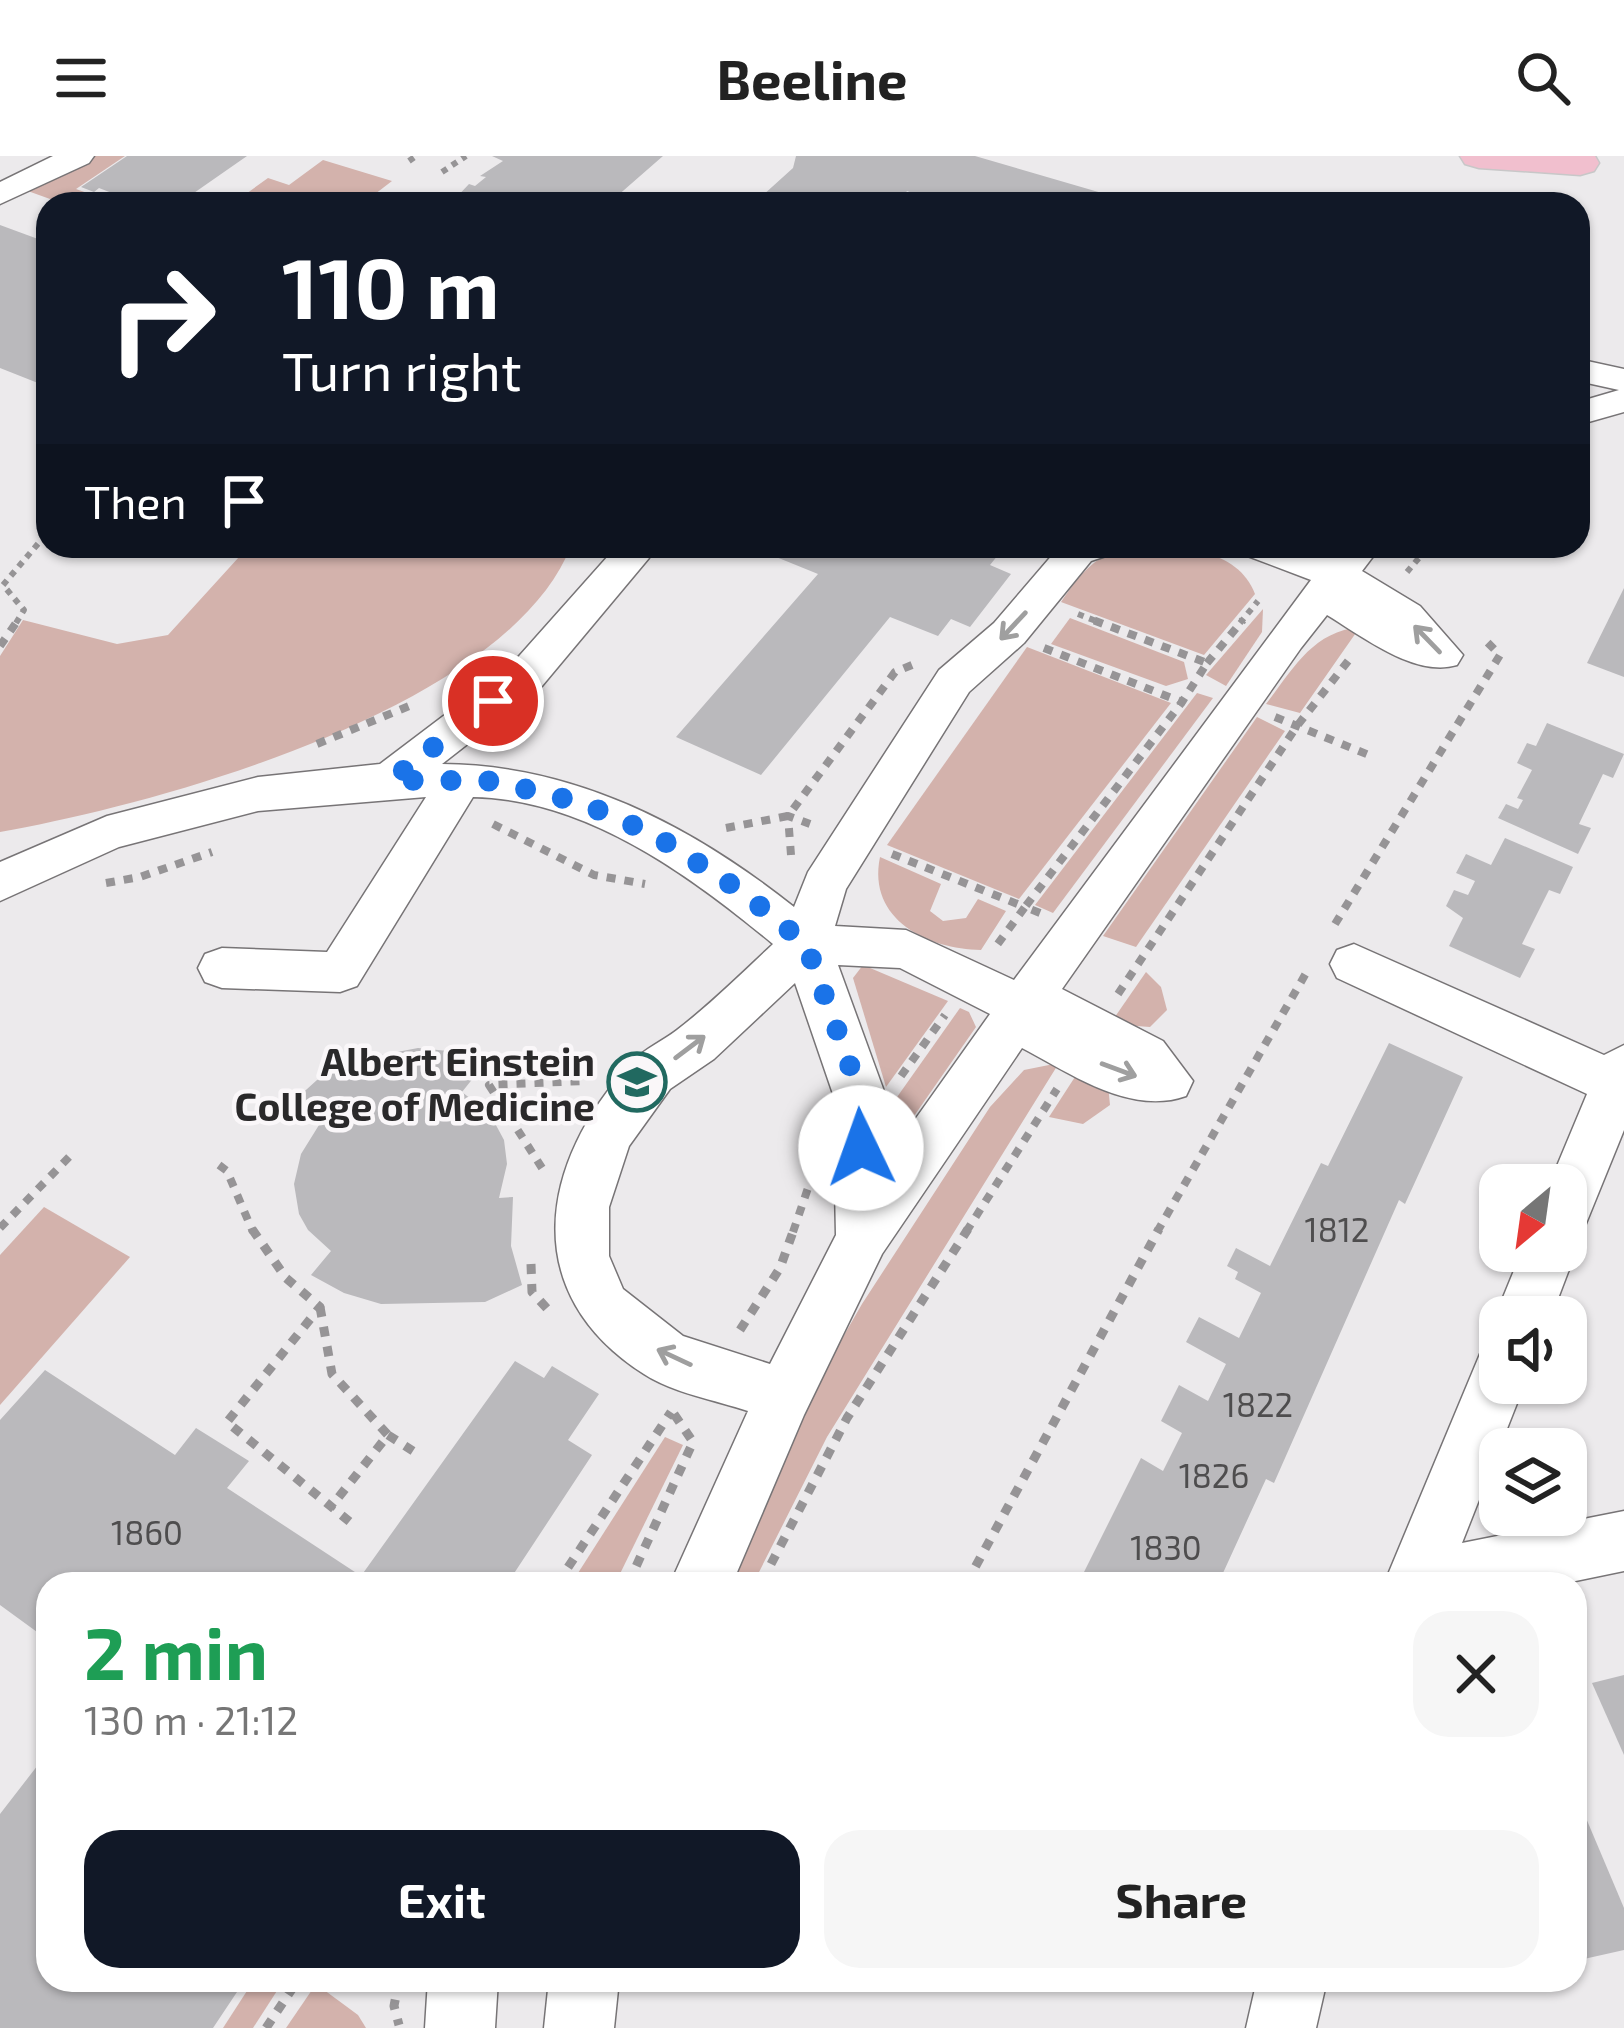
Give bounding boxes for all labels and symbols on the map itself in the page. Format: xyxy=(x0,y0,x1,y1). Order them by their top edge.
one-way arrow xyxy=(1000,611,1028,640)
one-way arrow xyxy=(1413,625,1441,654)
pin xyxy=(442,650,544,752)
one-way arrow xyxy=(673,1035,705,1061)
place label: Albert Einstein College of Medicine xyxy=(234,1037,595,1129)
school or university icon: Albert Einstein College of Medicine xyxy=(606,1051,668,1113)
one-way arrow xyxy=(1099,1061,1136,1083)
position arrow xyxy=(798,1085,924,1211)
north arrow xyxy=(1479,1164,1587,1272)
house number: 1812 xyxy=(1305,1209,1369,1249)
one-way arrow xyxy=(657,1345,693,1367)
house number: 1822 xyxy=(1223,1384,1293,1424)
house number: 1826 xyxy=(1179,1455,1249,1495)
house number: 1860 xyxy=(111,1512,183,1552)
house number: 1830 xyxy=(1130,1527,1202,1567)

